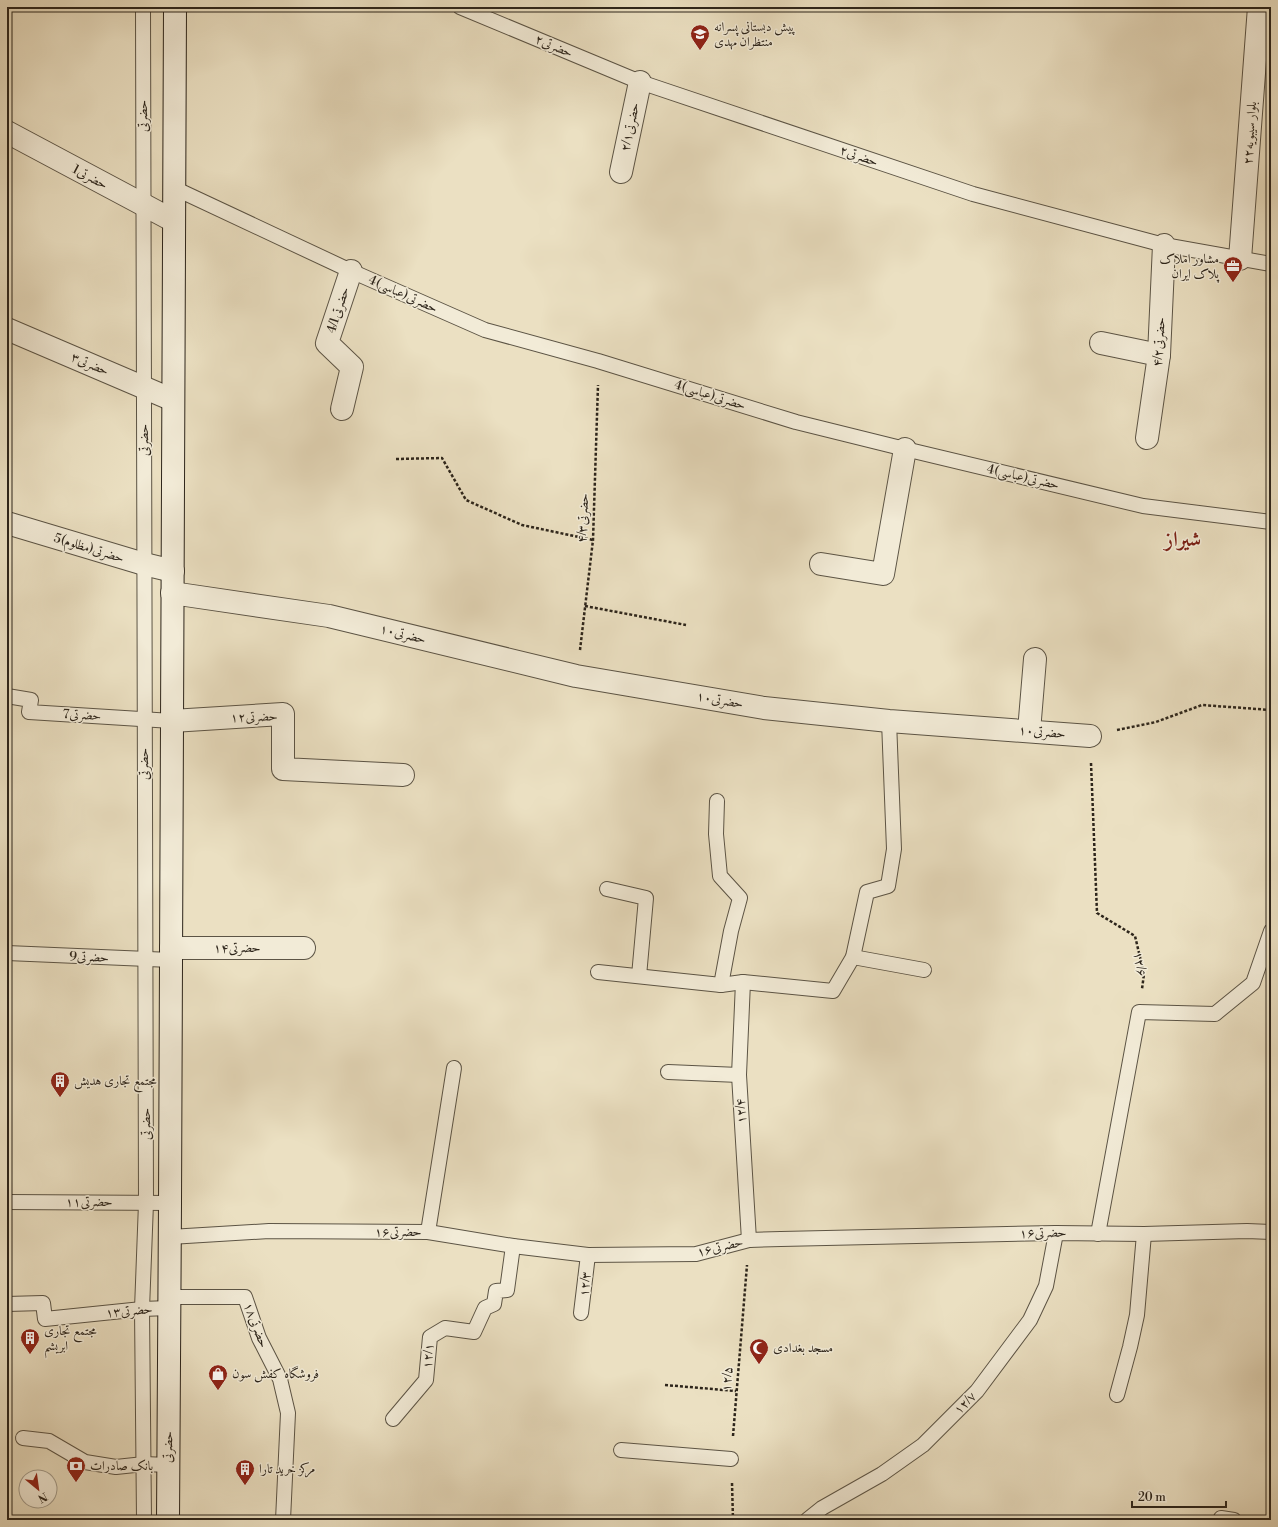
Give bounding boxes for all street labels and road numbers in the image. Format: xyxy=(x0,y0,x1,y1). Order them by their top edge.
street label: حضرتی۲ xyxy=(533,31,575,61)
street label: حضرتی xyxy=(135,100,151,132)
street label: حضرتی۲/۱ xyxy=(617,101,643,153)
street label: بلوار سیبویه۲۲ xyxy=(1240,101,1260,165)
street label: حضرتی۲ xyxy=(838,142,880,170)
street label: 1حضرتی xyxy=(70,161,110,193)
street label: 4حضرتی(عباسی) xyxy=(366,272,440,317)
street label: 4/1حضرتی xyxy=(323,285,353,335)
street label: حضرتی۴/۲ xyxy=(1149,317,1169,367)
street label: حضرتی۳ xyxy=(69,349,111,379)
street label: 4حضرتی(عباسی) xyxy=(672,377,748,414)
street label: حضرتی xyxy=(136,424,152,456)
street label: 4حضرتی(عباسی) xyxy=(985,461,1061,494)
street label: حضرتی۴/۳ xyxy=(574,493,592,543)
street label: 5حضرتی(مظلوم) xyxy=(51,530,126,569)
street label: حضرتی۱۰ xyxy=(378,621,428,647)
street label: حضرتی۱۰ xyxy=(695,688,745,712)
street label: 7حضرتی xyxy=(62,706,102,724)
street label: حضرتی۱۲ xyxy=(230,708,278,726)
street label: حضرتی۱۰ xyxy=(1018,722,1066,742)
street label: حضرتی xyxy=(136,748,152,780)
street label: حضرتی۱۴ xyxy=(213,940,261,956)
street label: 9حضرتی xyxy=(69,948,109,966)
street label: ۱۲/۶ xyxy=(1130,950,1150,978)
street label: ۱۲/۴ xyxy=(732,1097,750,1124)
street label: حضرتی xyxy=(138,1108,154,1140)
street label: حضرتی۱۱ xyxy=(65,1194,113,1210)
street label: حضرتی۱۶ xyxy=(374,1224,422,1240)
street label: حضرتی۱۶ xyxy=(1019,1225,1067,1241)
street label: حضرتی۱۶ xyxy=(695,1234,745,1260)
street label: ۱۲/۳ xyxy=(576,1271,594,1297)
street label: حضرتی۱۸ xyxy=(240,1300,272,1350)
street label: حضرتی۱۳ xyxy=(105,1301,153,1321)
street label: ۱۲/۱ xyxy=(419,1343,437,1369)
street label: ۱۲/۵ xyxy=(718,1366,736,1392)
street label: ۱۲/۷ xyxy=(950,1388,980,1418)
street label: حضرتی xyxy=(159,1431,177,1463)

